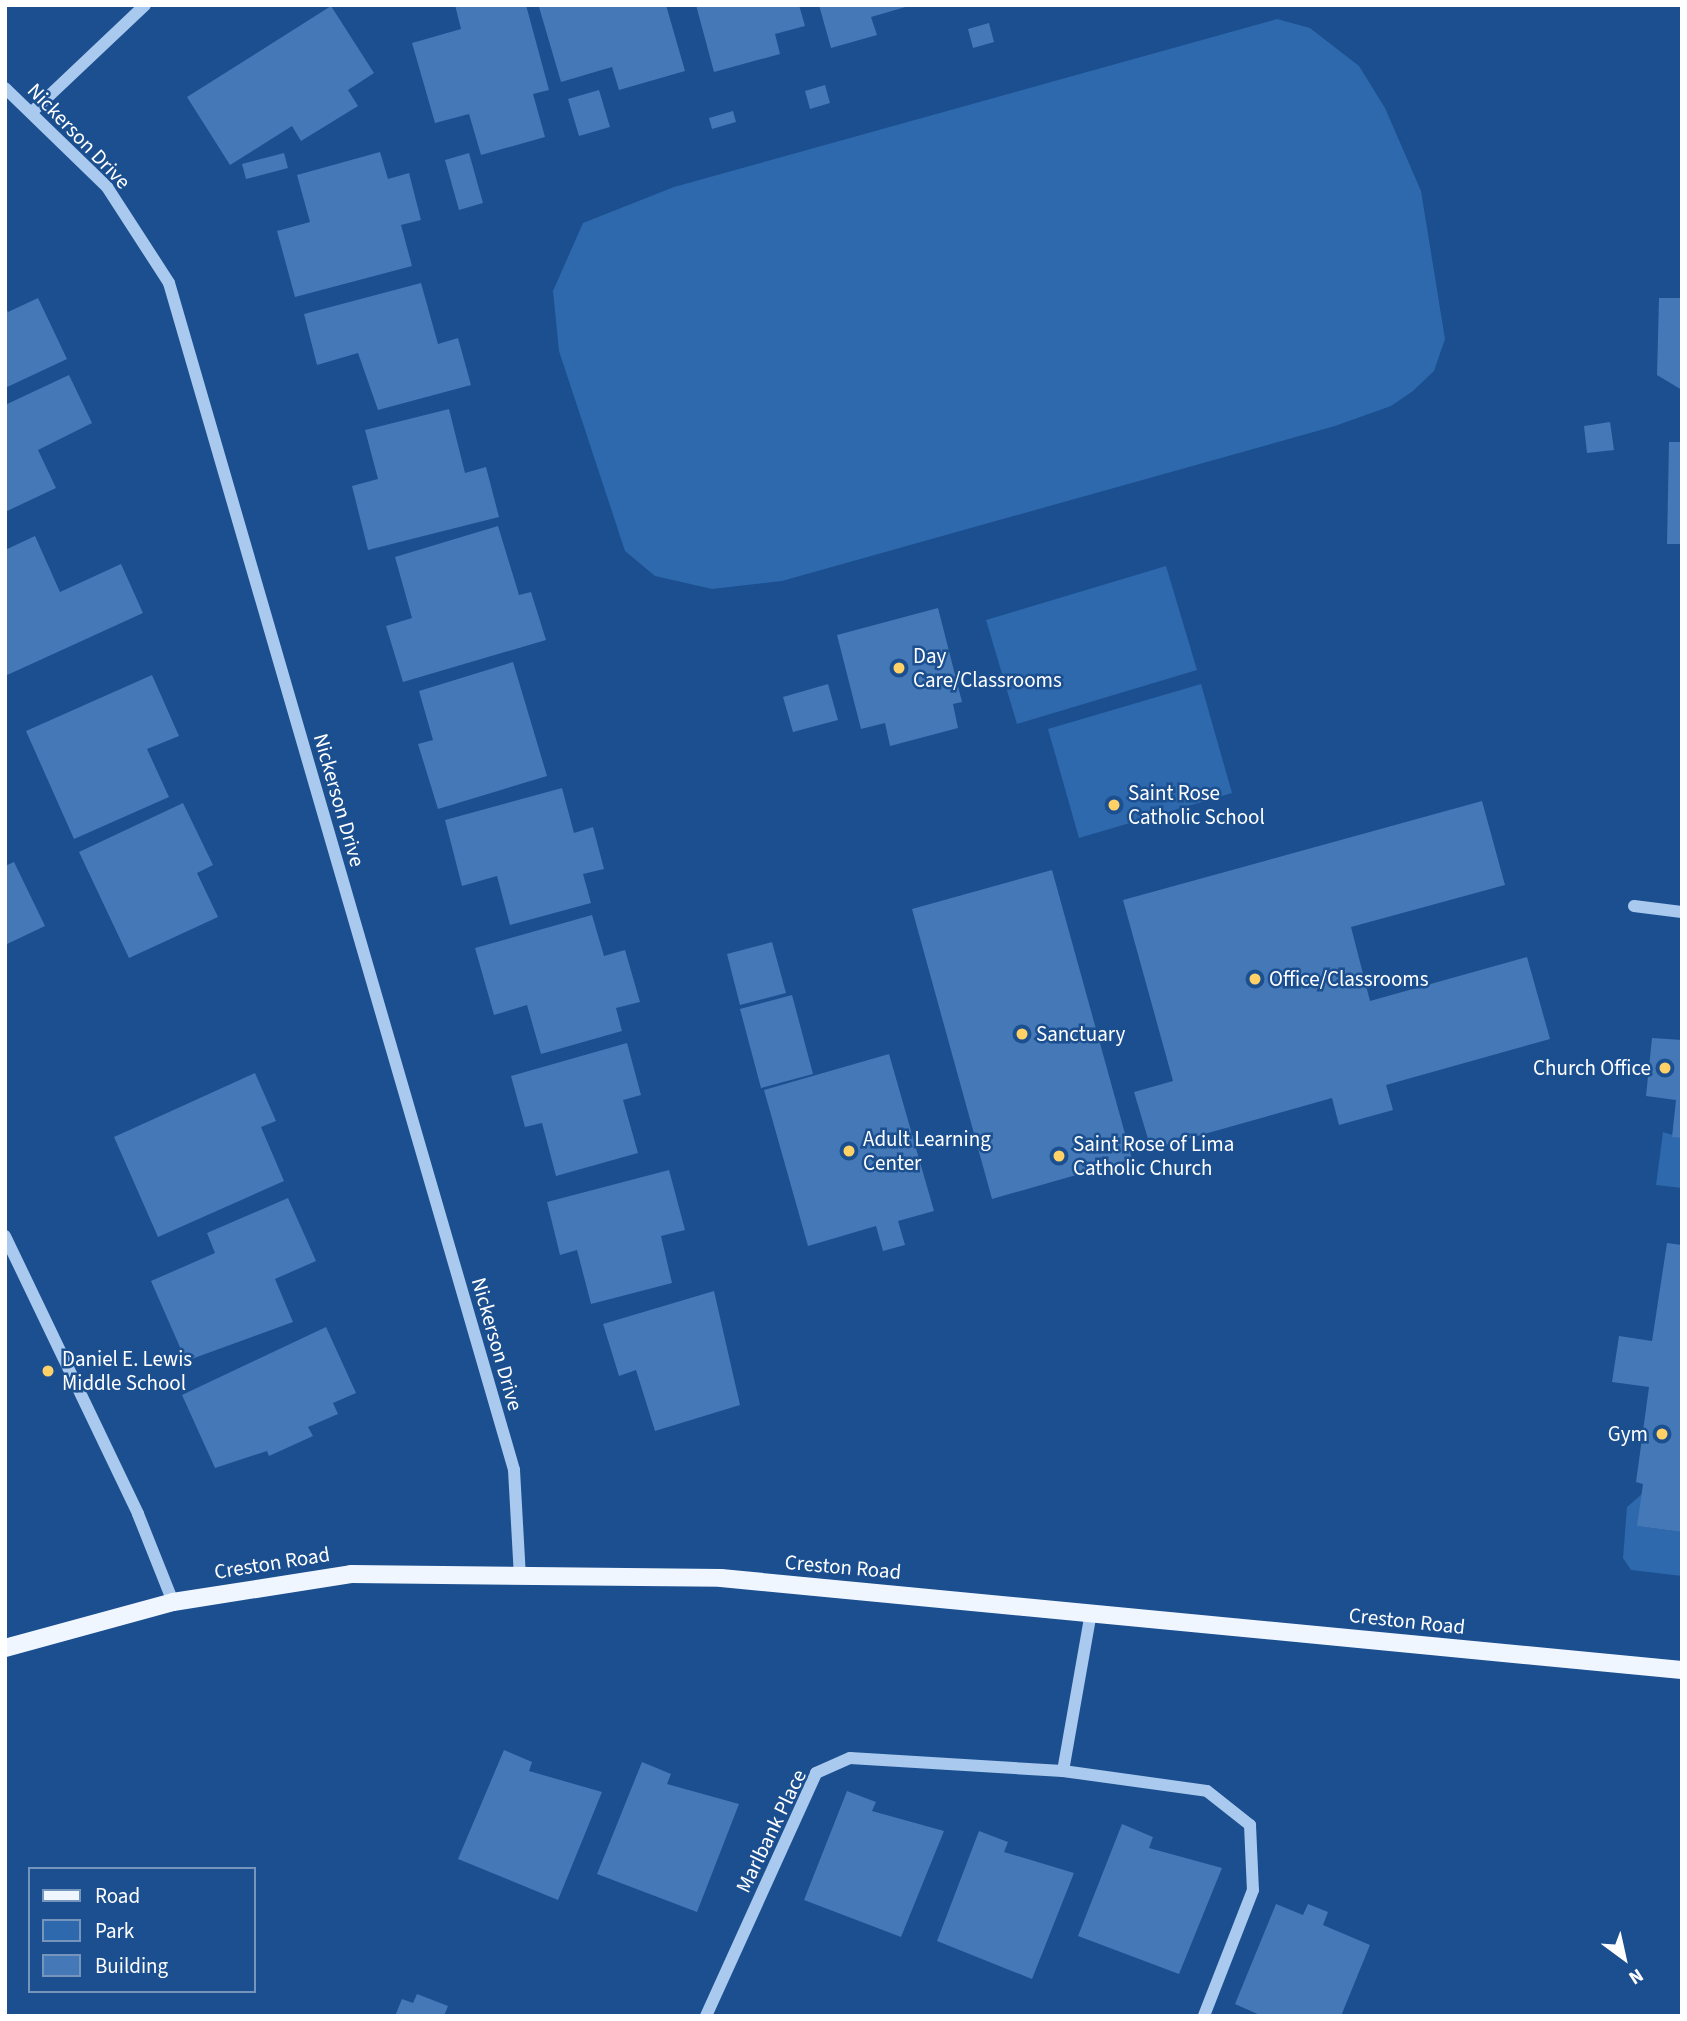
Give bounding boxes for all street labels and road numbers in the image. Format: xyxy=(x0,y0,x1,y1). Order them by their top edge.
street label: Nickerson Drive xyxy=(22,78,136,194)
street label: Nickerson Drive xyxy=(308,731,370,869)
street label: Nickerson Drive xyxy=(466,1275,528,1413)
street label: Creston Road xyxy=(212,1541,332,1585)
street label: Creston Road xyxy=(784,1549,902,1585)
street label: Creston Road xyxy=(1348,1602,1466,1640)
street label: Marlbank Place xyxy=(730,1765,812,1897)

